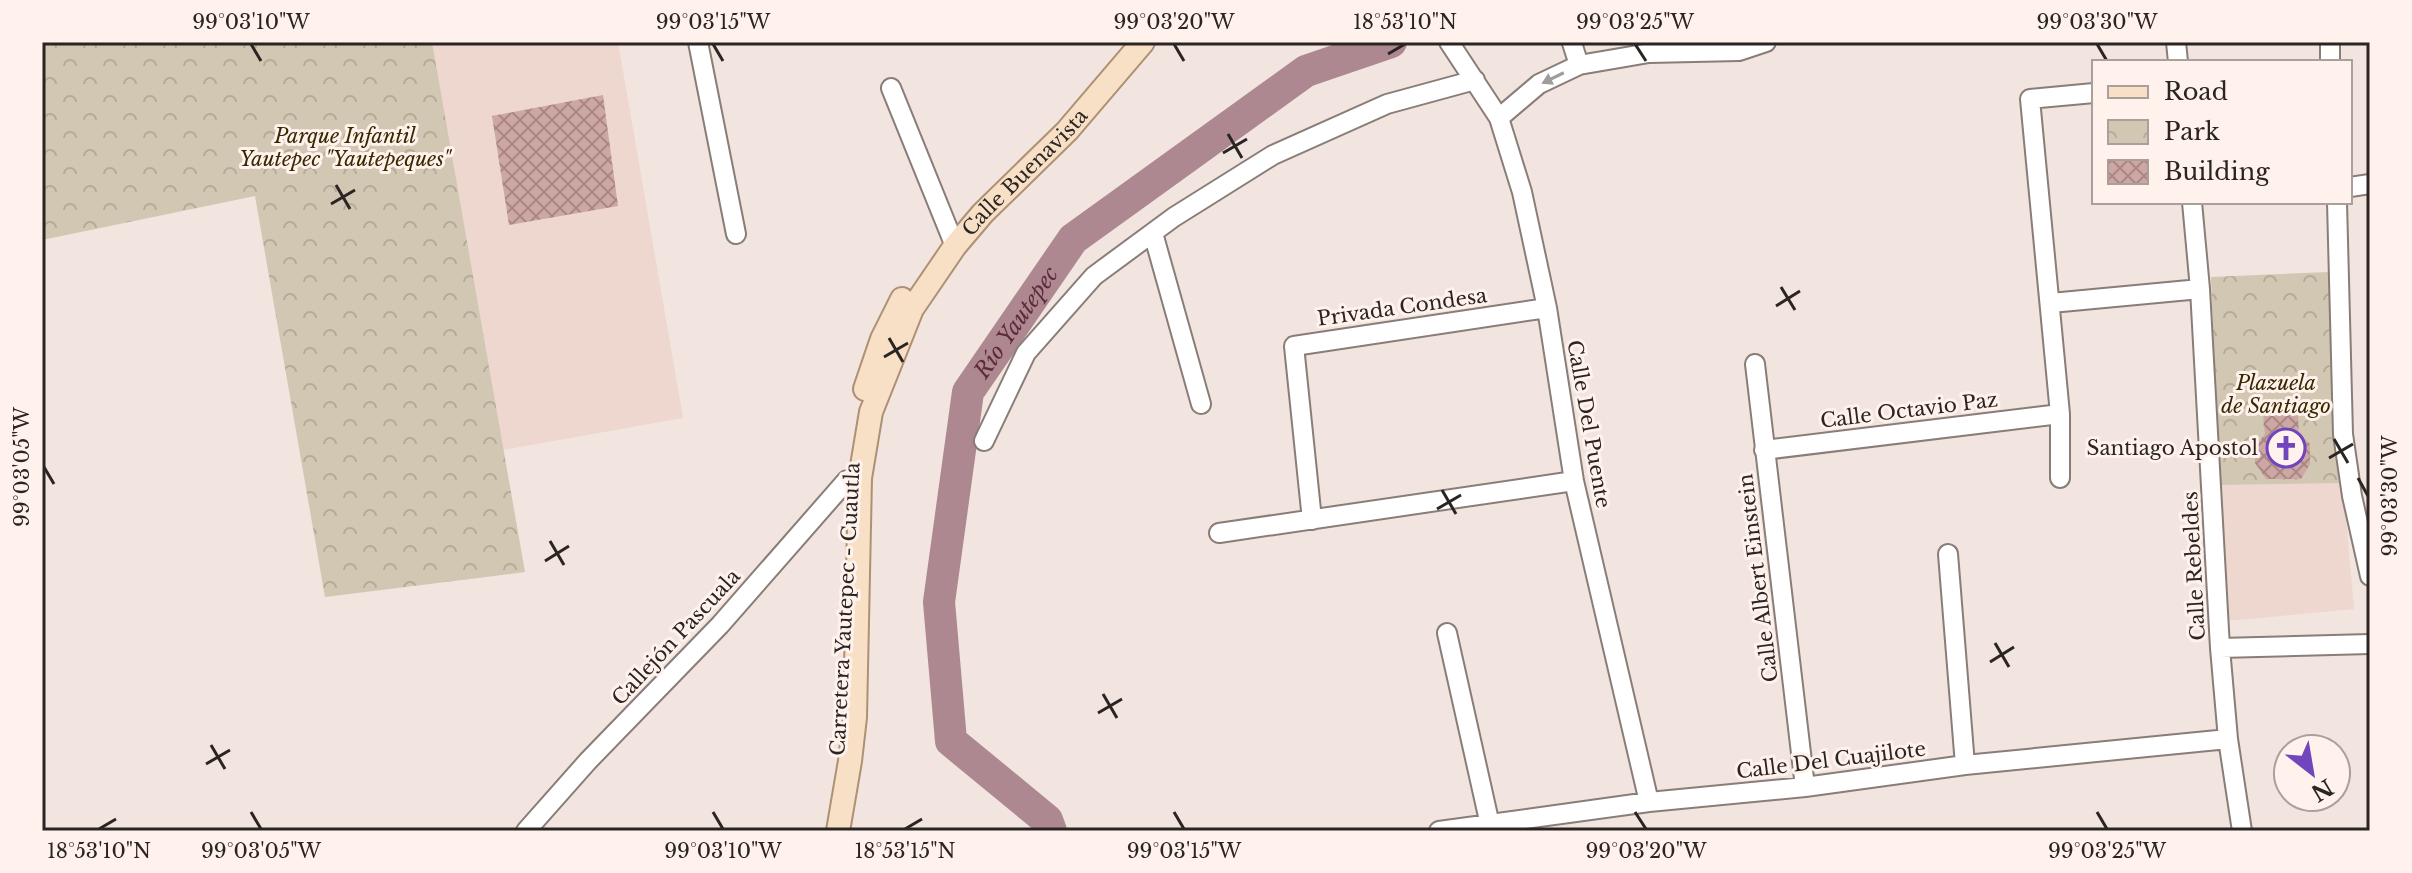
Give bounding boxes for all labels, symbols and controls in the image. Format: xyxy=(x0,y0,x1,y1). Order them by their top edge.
text: 99°03'10"W xyxy=(192,10,310,34)
text: 99°03'15"W xyxy=(656,10,771,34)
text: 99°03'20"W xyxy=(1114,10,1235,34)
text: 18°53'10"N xyxy=(1353,10,1457,34)
text: 99°03'25"W xyxy=(1576,10,1695,34)
text: 99°03'30"W xyxy=(2037,10,2158,34)
legend xyxy=(2092,60,2352,204)
one-way arrow xyxy=(1541,71,1564,84)
text: Road xyxy=(2164,77,2228,106)
street label: Calle Buenavista xyxy=(957,103,1093,241)
text: Park xyxy=(2164,117,2220,146)
park label: Parque Infantil Yautepec "Yautepeques" xyxy=(239,124,453,171)
text: Building xyxy=(2164,157,2270,186)
water label: Río Yautepec xyxy=(968,261,1064,385)
street label: Privada Condesa xyxy=(1316,283,1489,331)
street label: Calle Del Puente xyxy=(1562,338,1616,510)
park label: Plazuela de Santiago xyxy=(2221,371,2331,418)
street label: Calle Octavio Paz xyxy=(1819,387,1999,433)
text: 99°03'05"W xyxy=(10,407,34,527)
church icon: Santiago Apostol xyxy=(2265,427,2307,469)
text: 99°03'30"W xyxy=(2378,435,2402,557)
place label: Santiago Apostol xyxy=(2087,436,2258,460)
street label: Carretera Yautepec - Cuautla xyxy=(825,461,865,756)
street label: Calle Albert Einstein xyxy=(1733,472,1783,684)
street label: Calle Rebeldes xyxy=(2178,491,2210,641)
street label: Callejón Pascuala xyxy=(607,564,746,710)
north arrow xyxy=(2272,733,2352,813)
street label: Calle Del Cuajilote xyxy=(1735,736,1927,784)
text: N xyxy=(2306,773,2338,807)
text: 18°53'10"N xyxy=(47,839,151,863)
text: 99°03'05"W xyxy=(201,839,321,863)
text: 99°03'10"W xyxy=(664,839,782,863)
text: 18°53'15"N xyxy=(854,839,956,863)
text: 99°03'15"W xyxy=(1127,839,1242,863)
text: 99°03'20"W xyxy=(1586,839,1707,863)
text: 99°03'25"W xyxy=(2048,839,2167,863)

